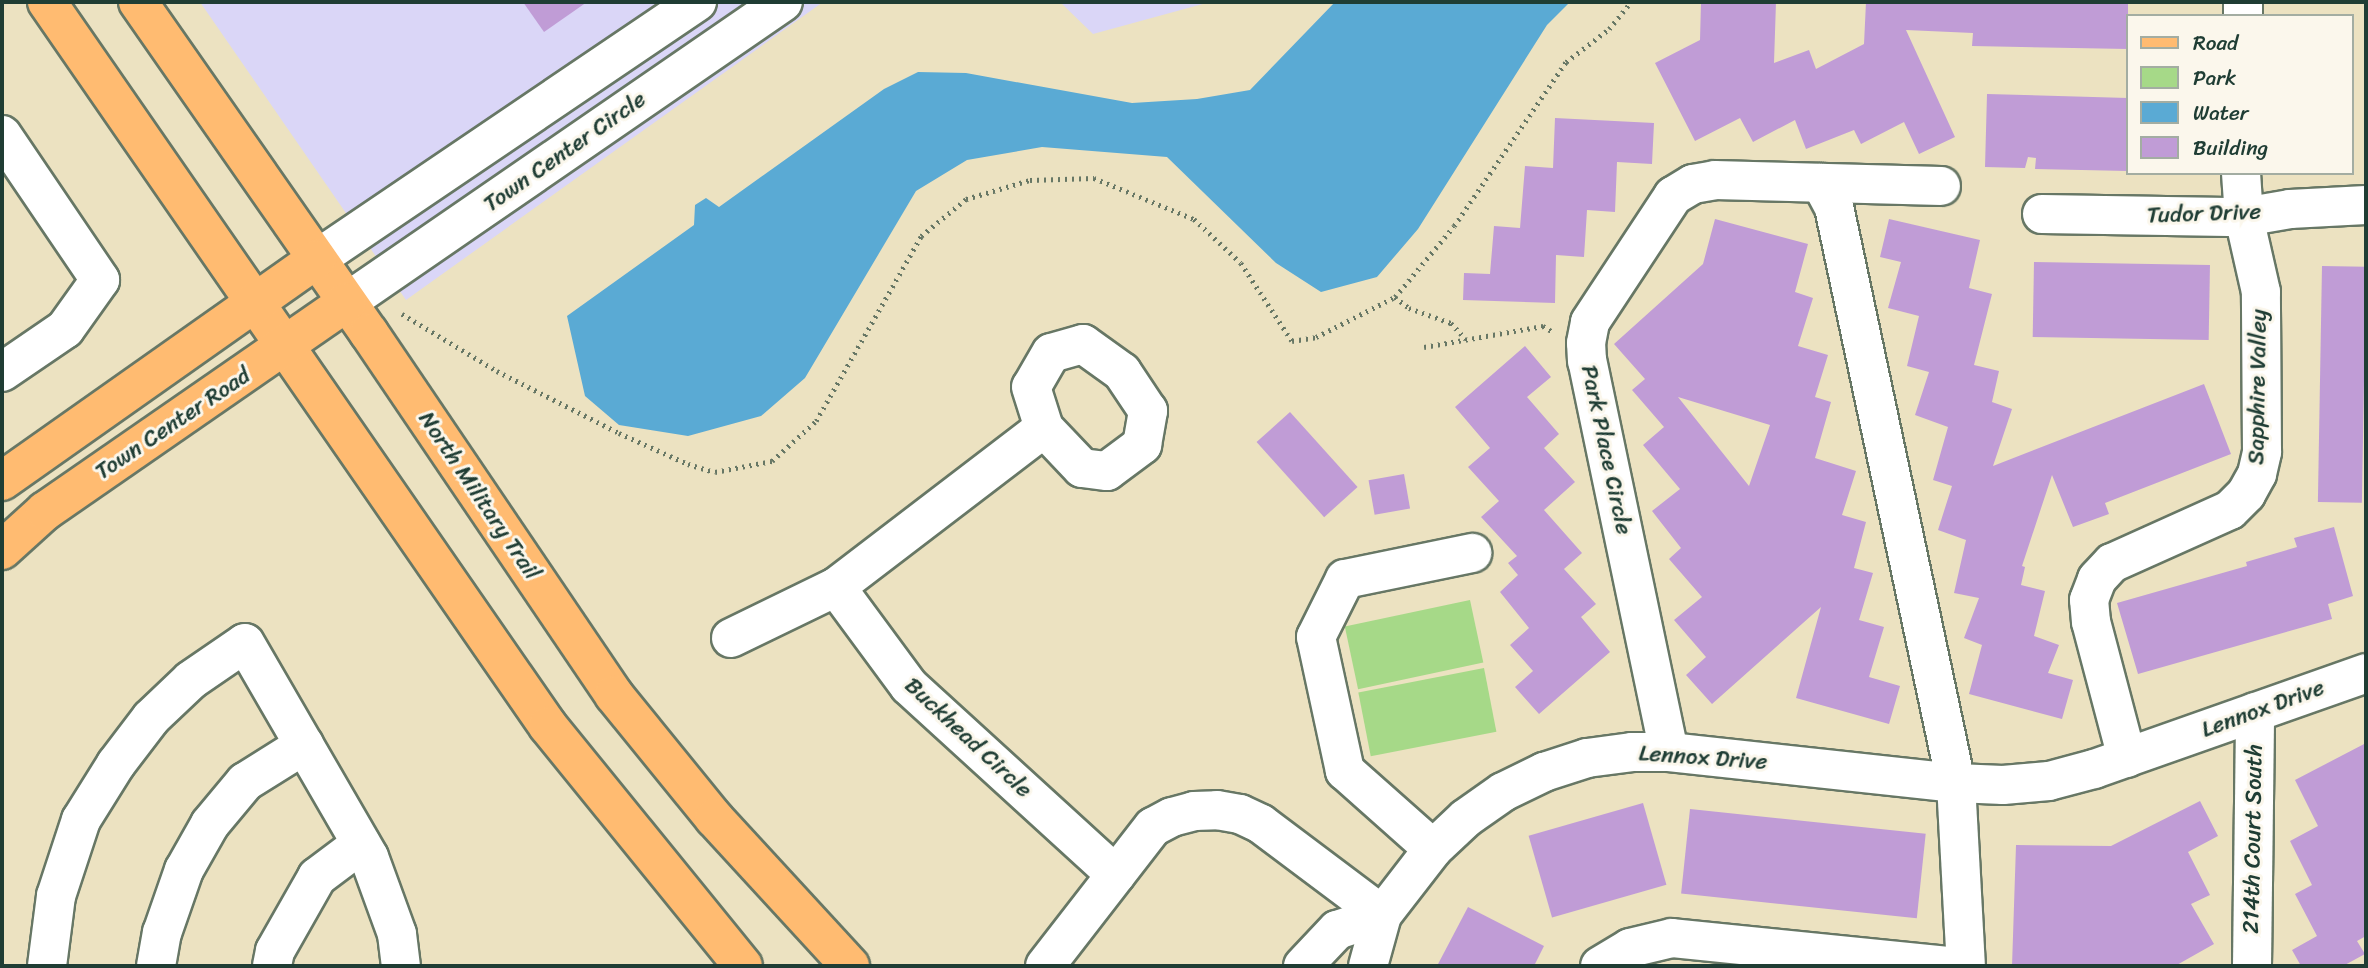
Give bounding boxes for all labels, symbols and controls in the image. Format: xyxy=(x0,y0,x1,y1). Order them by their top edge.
legend xyxy=(2126,14,2354,175)
text: Road xyxy=(2193,24,2238,62)
text: Park xyxy=(2193,59,2236,97)
street label: Town Center Circle xyxy=(478,85,652,219)
text: Water xyxy=(2193,94,2248,132)
text: Building xyxy=(2193,129,2268,167)
street label: Tudor Drive xyxy=(2146,198,2262,230)
street label: Sapphire Valley xyxy=(2243,309,2273,465)
street label: Town Center Road xyxy=(90,362,256,486)
street label: Park Place Circle xyxy=(1574,362,1638,538)
street label: North Military Trail xyxy=(413,407,545,585)
street label: Buckhead Circle xyxy=(899,672,1037,804)
street label: Lennox Drive xyxy=(2198,674,2328,744)
street label: Lennox Drive xyxy=(1638,740,1768,776)
street label: 214th Court South xyxy=(2238,744,2268,934)

